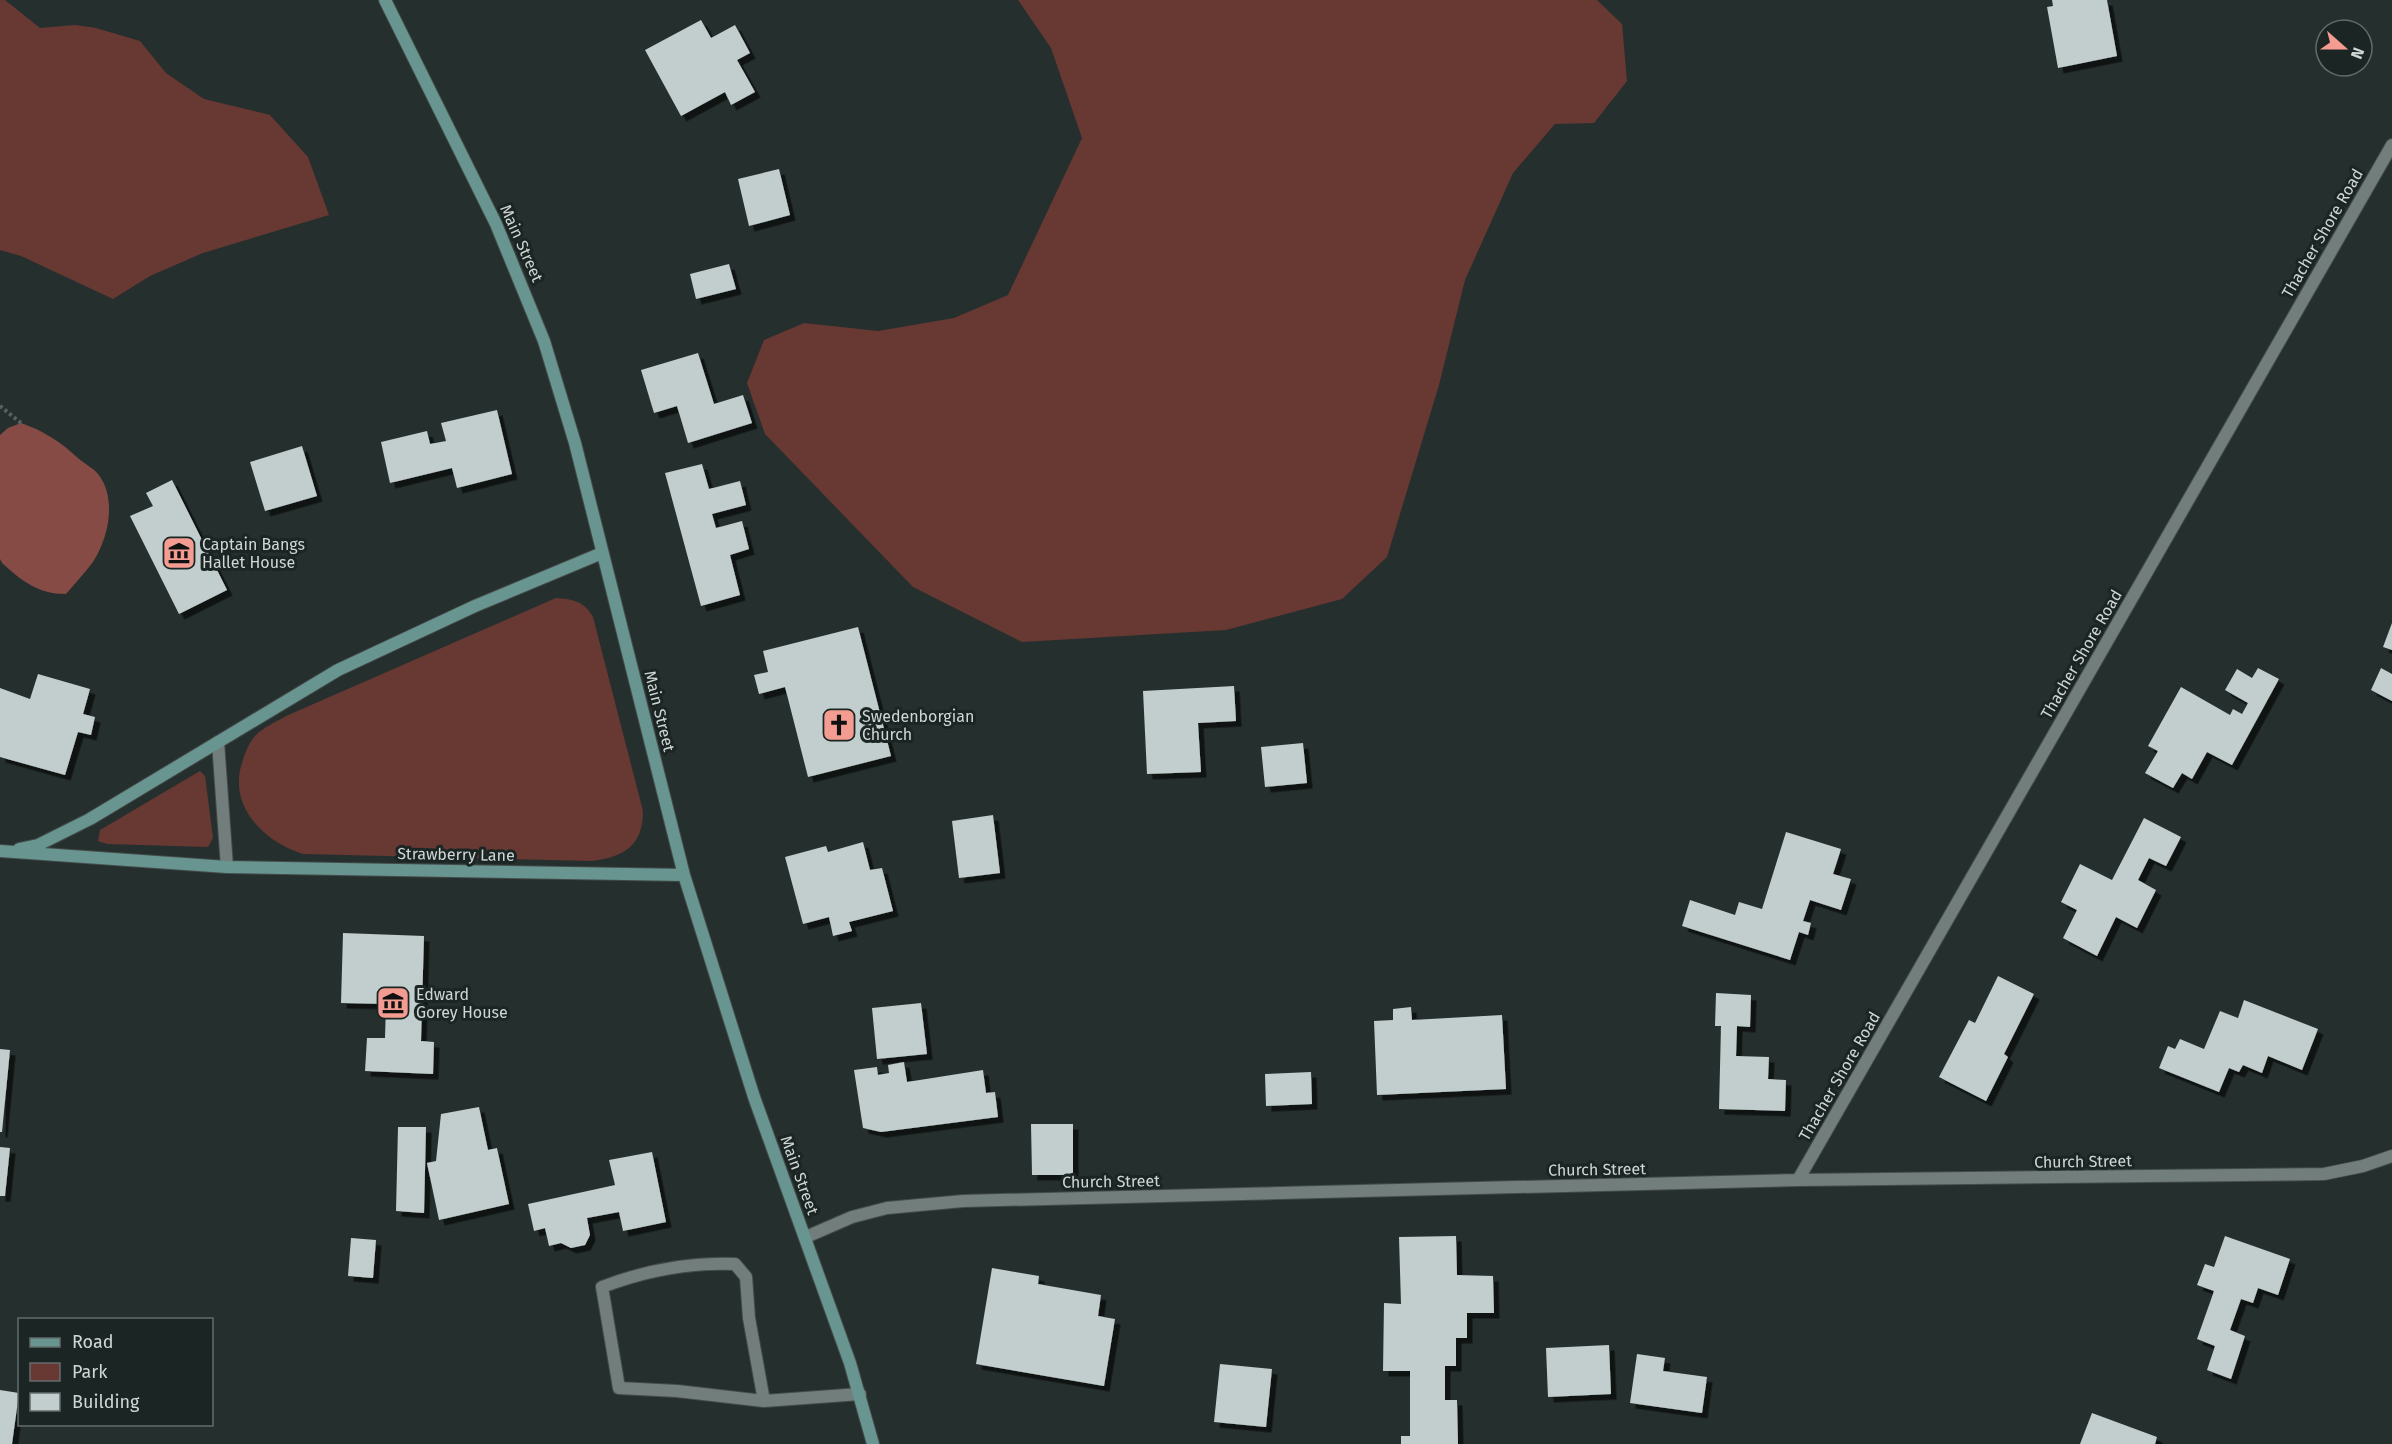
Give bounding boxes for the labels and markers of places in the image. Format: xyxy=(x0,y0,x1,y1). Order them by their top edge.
museum icon: Captain Bangs Hallet House xyxy=(161,535,197,571)
place label: Captain Bangs Hallet House xyxy=(202,535,305,572)
church icon: Swedenborgian Church xyxy=(821,707,857,743)
place label: Swedenborgian Church xyxy=(862,707,974,744)
museum icon: Edward Gorey House xyxy=(375,985,411,1021)
place label: Edward Gorey House xyxy=(416,985,508,1022)

